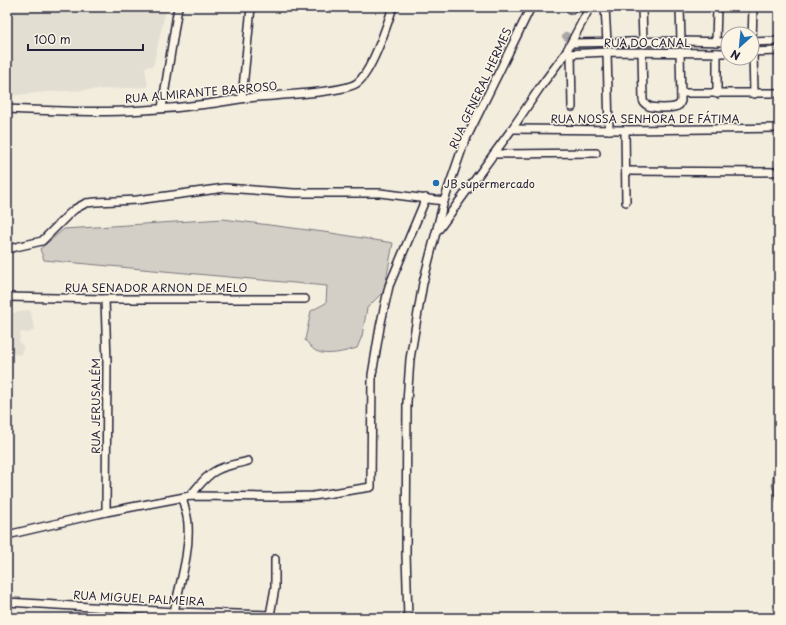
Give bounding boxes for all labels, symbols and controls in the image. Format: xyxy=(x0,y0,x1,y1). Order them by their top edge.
street label: RUA GENERAL HERMES xyxy=(444,25,516,151)
scale bar xyxy=(28,26,143,52)
north arrow xyxy=(720,26,760,66)
text: 100 m xyxy=(34,30,71,48)
street label: RUA DO CANAL xyxy=(604,34,690,51)
text: N xyxy=(727,46,743,65)
street label: RUA ALMIRANTE BARROSO xyxy=(124,77,278,107)
street label: RUA NOSSA SENHORA DE FÁTIMA xyxy=(550,110,740,127)
place label: JB supermercado xyxy=(444,175,535,192)
marker: JB supermercado xyxy=(431,178,441,188)
street label: RUA SENADOR ARNON DE MELO xyxy=(65,279,247,296)
street label: RUA JERUSALÉM xyxy=(87,358,104,454)
street label: RUA MIGUEL PALMEIRA xyxy=(73,586,206,610)

